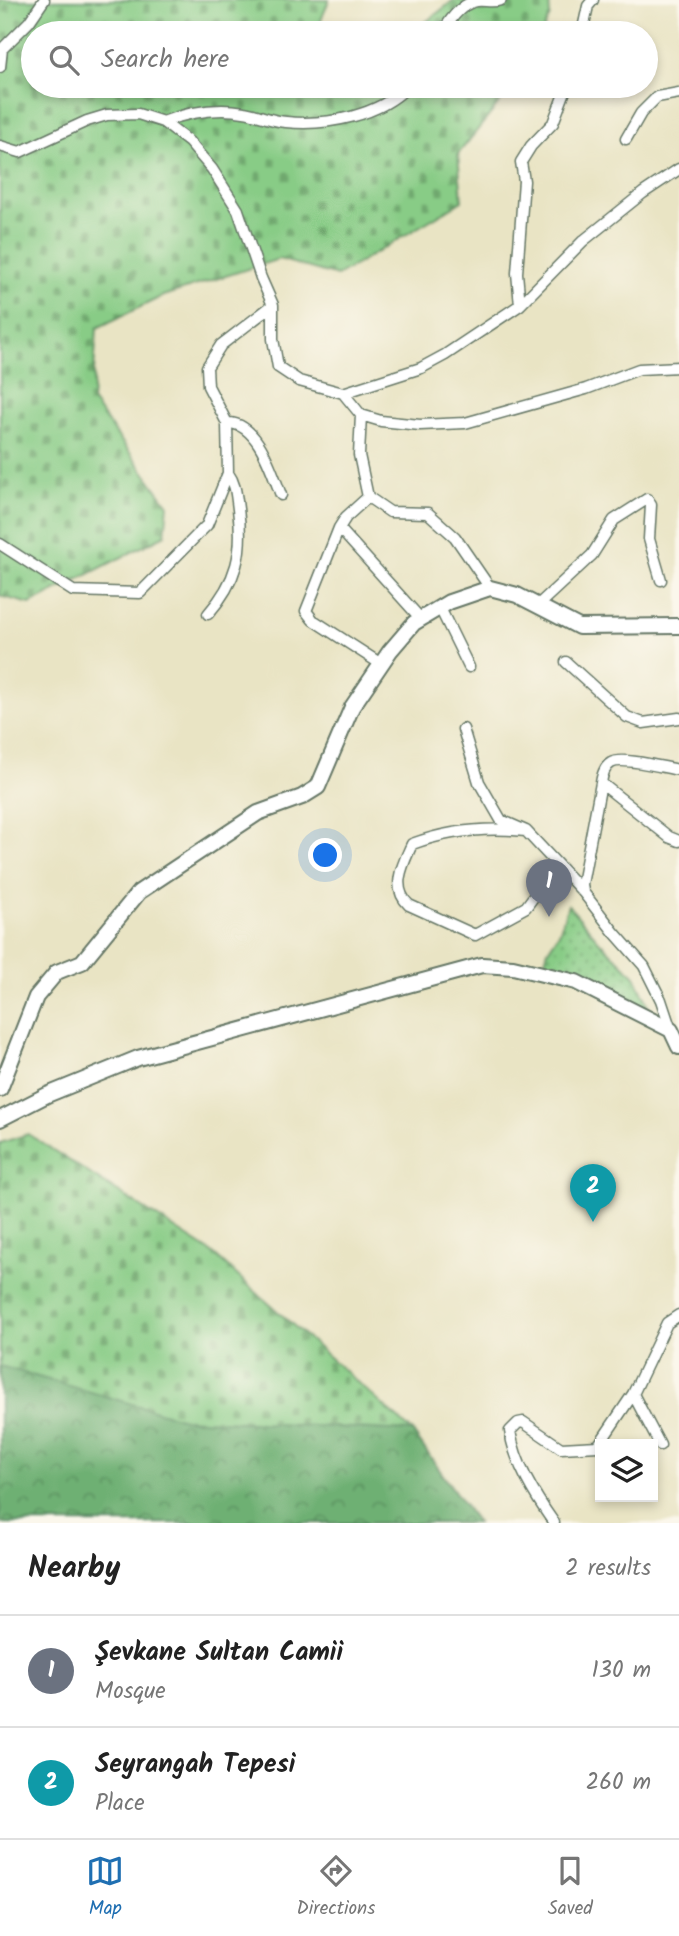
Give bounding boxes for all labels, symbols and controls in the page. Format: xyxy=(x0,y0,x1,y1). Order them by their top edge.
search box xyxy=(21,21,658,98)
text: Search here xyxy=(101,39,229,81)
icon: search xyxy=(45,41,83,79)
your location xyxy=(308,838,342,872)
pin: 1 xyxy=(526,859,572,917)
pin: 2 xyxy=(570,1164,616,1222)
map controls xyxy=(595,1439,658,1502)
button: layers xyxy=(595,1439,658,1502)
text: Nearby xyxy=(28,1545,120,1593)
text: 2 results xyxy=(565,1551,651,1587)
text: Şevkane Sultan Camii xyxy=(95,1632,343,1674)
text: 1 xyxy=(48,1653,54,1689)
text: 130 m xyxy=(592,1653,651,1689)
text: Mosque xyxy=(95,1674,166,1710)
text: Seyrangah Tepesi xyxy=(95,1744,295,1786)
text: 2 xyxy=(44,1765,58,1801)
text: 260 m xyxy=(586,1765,651,1801)
text: Place xyxy=(95,1786,145,1822)
tab: Map xyxy=(86,1852,124,1924)
tab: Directions xyxy=(297,1852,375,1924)
tab: Saved xyxy=(548,1852,593,1924)

